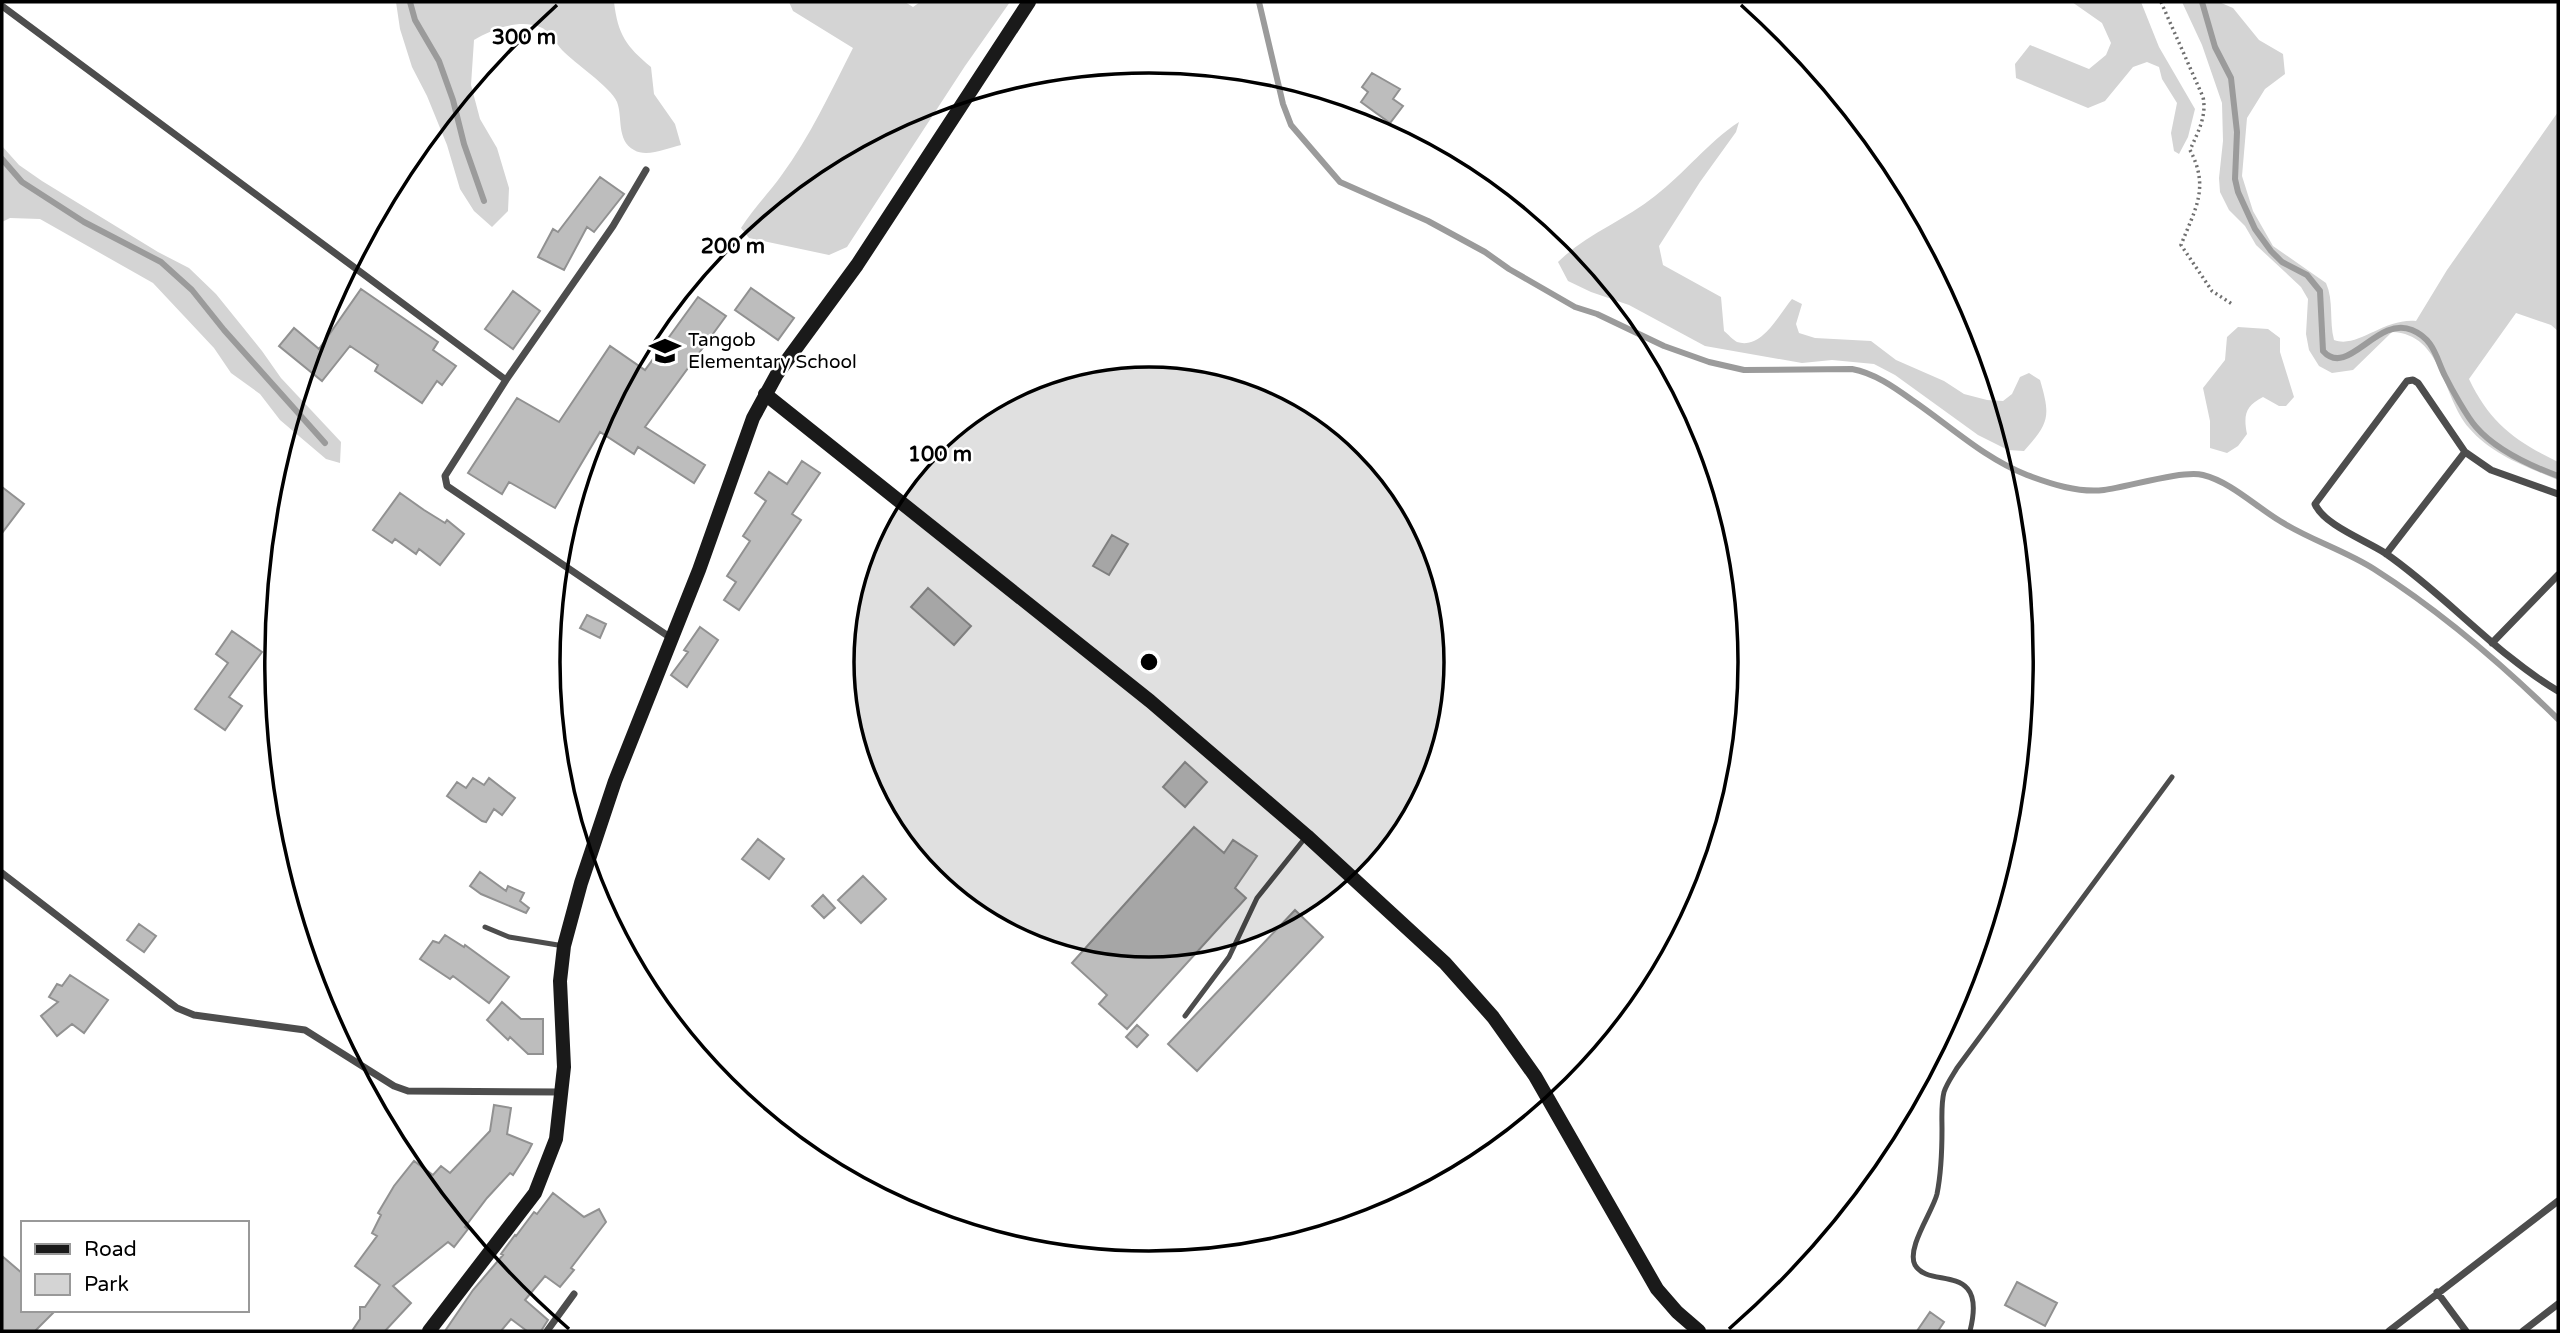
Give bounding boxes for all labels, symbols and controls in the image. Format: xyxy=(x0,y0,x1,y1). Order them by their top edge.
text: 300 m xyxy=(492,25,556,50)
text: 200 m xyxy=(701,234,765,259)
place label: Tangob Elementary School xyxy=(688,329,857,373)
school or university icon: Tangob Elementary School xyxy=(648,334,682,368)
text: 100 m xyxy=(908,442,972,467)
centre of rings xyxy=(1137,650,1161,674)
legend xyxy=(21,1221,248,1312)
text: Road xyxy=(84,1237,137,1262)
text: Park xyxy=(84,1272,129,1297)

